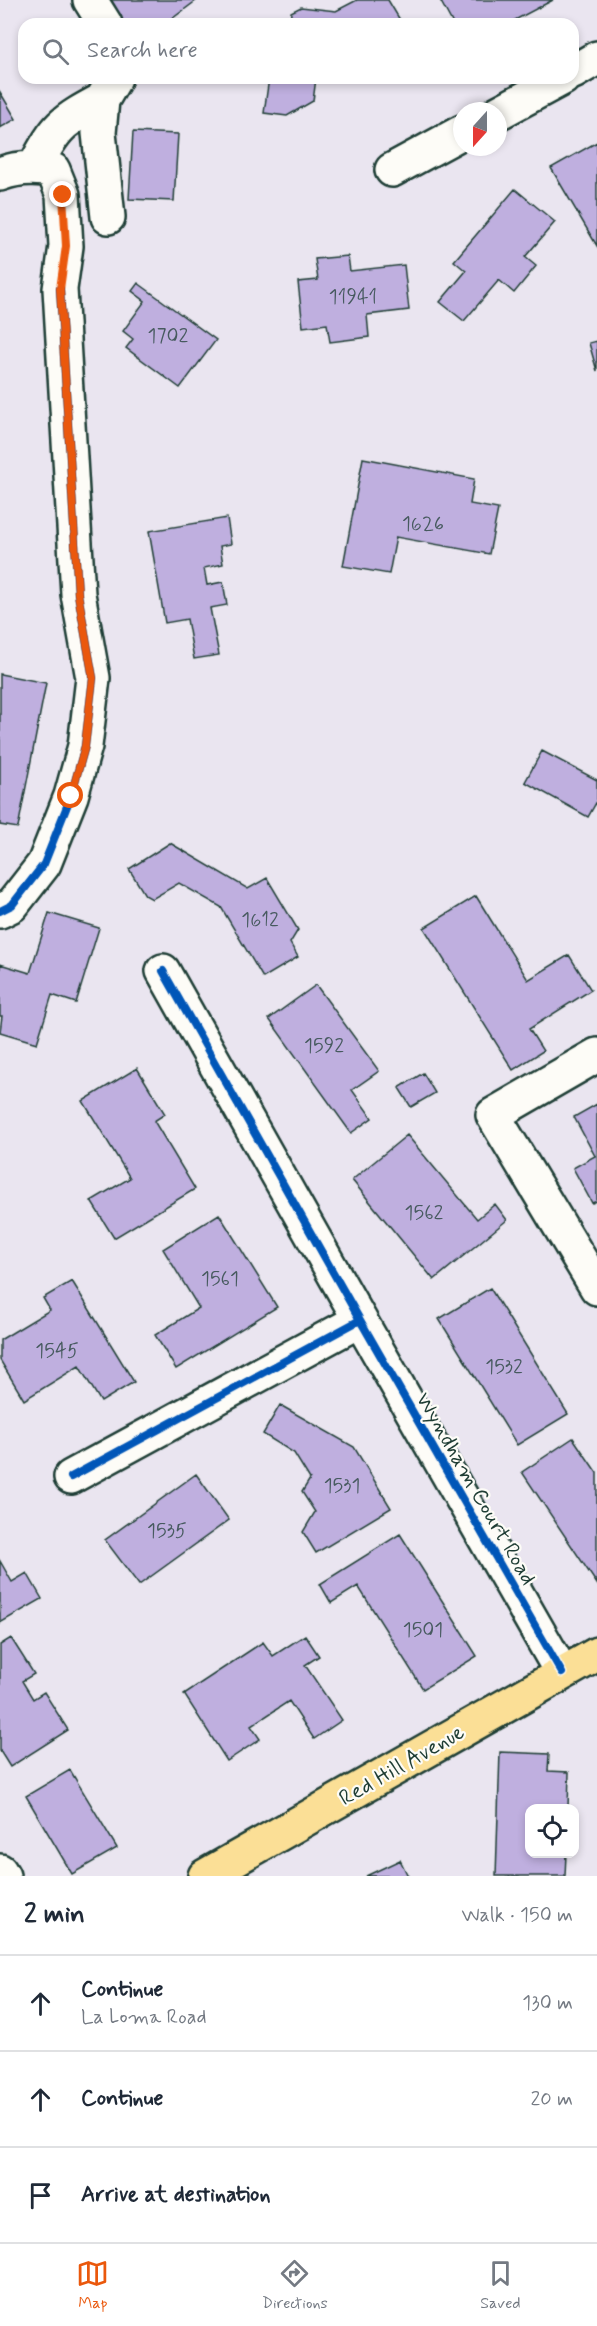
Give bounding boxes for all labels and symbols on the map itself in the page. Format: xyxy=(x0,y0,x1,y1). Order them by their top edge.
north arrow xyxy=(453,102,507,156)
route end xyxy=(49,181,75,207)
house number: 11941 xyxy=(329,284,377,311)
house number: 1702 xyxy=(148,323,189,350)
house number: 1626 xyxy=(402,511,444,538)
route start xyxy=(57,782,83,808)
house number: 1612 xyxy=(241,907,279,934)
house number: 1592 xyxy=(304,1033,344,1060)
house number: 1562 xyxy=(405,1200,444,1227)
house number: 1561 xyxy=(201,1266,239,1293)
house number: 1545 xyxy=(35,1338,79,1365)
house number: 1532 xyxy=(485,1354,523,1381)
street label: Wyndham Court Road xyxy=(409,1388,542,1590)
house number: 1531 xyxy=(324,1473,360,1500)
house number: 1535 xyxy=(147,1518,187,1545)
house number: 1501 xyxy=(403,1617,443,1644)
street label: Red Hill Avenue xyxy=(334,1719,470,1813)

